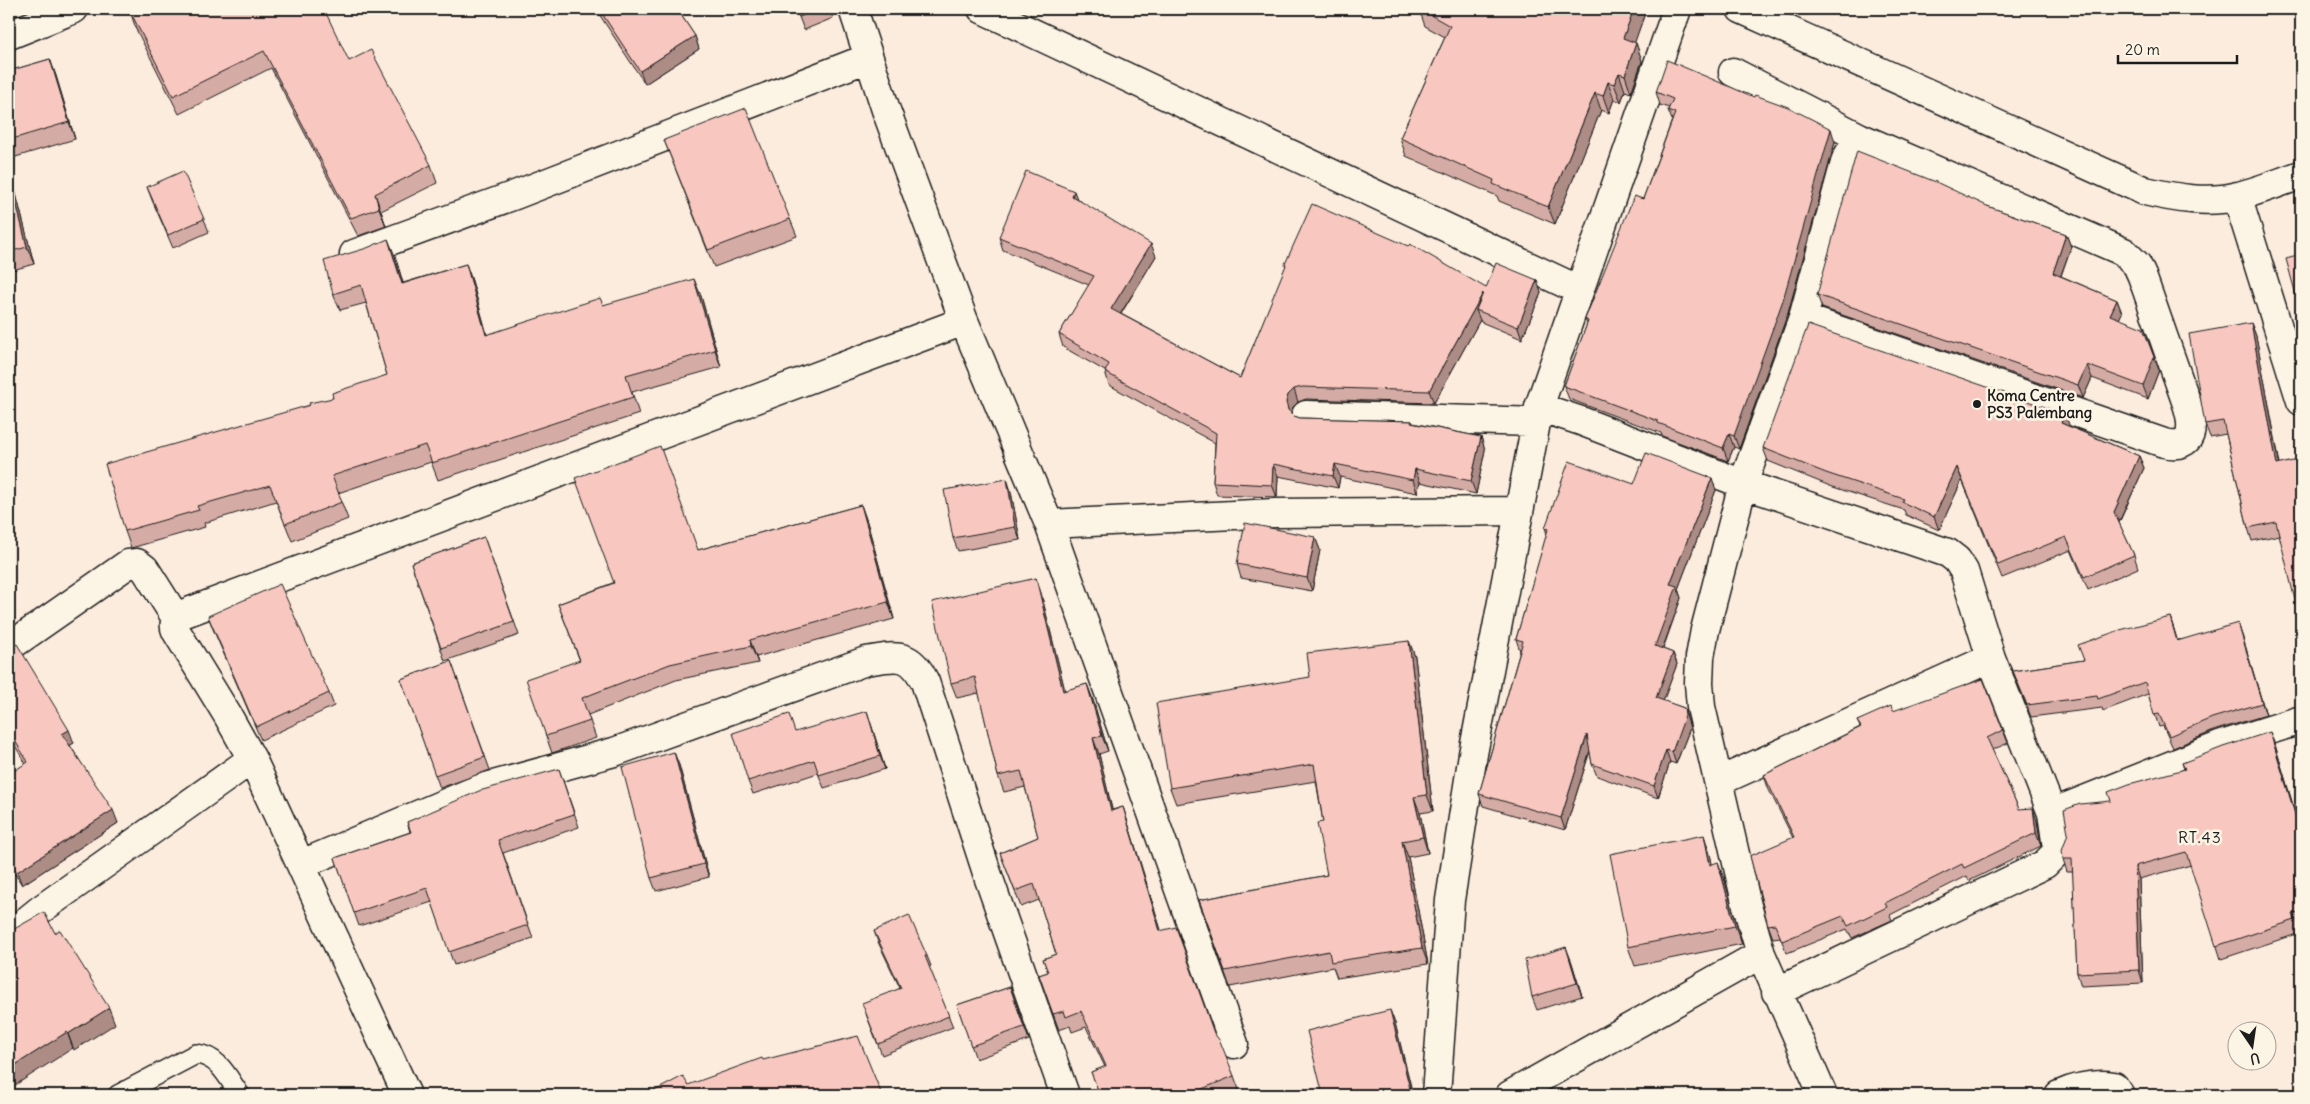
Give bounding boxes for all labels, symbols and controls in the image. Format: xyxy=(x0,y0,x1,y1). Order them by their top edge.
scale bar xyxy=(2118,32,2236,64)
text: 20 m xyxy=(2125,40,2160,59)
place label: Koma Centre PS3 Palembang xyxy=(1987,386,2092,423)
marker: Koma Centre PS3 Palembang xyxy=(1971,398,1983,410)
district label: RT.43 xyxy=(2178,827,2222,847)
north arrow xyxy=(2228,1022,2278,1072)
text: U xyxy=(2248,1049,2262,1069)

